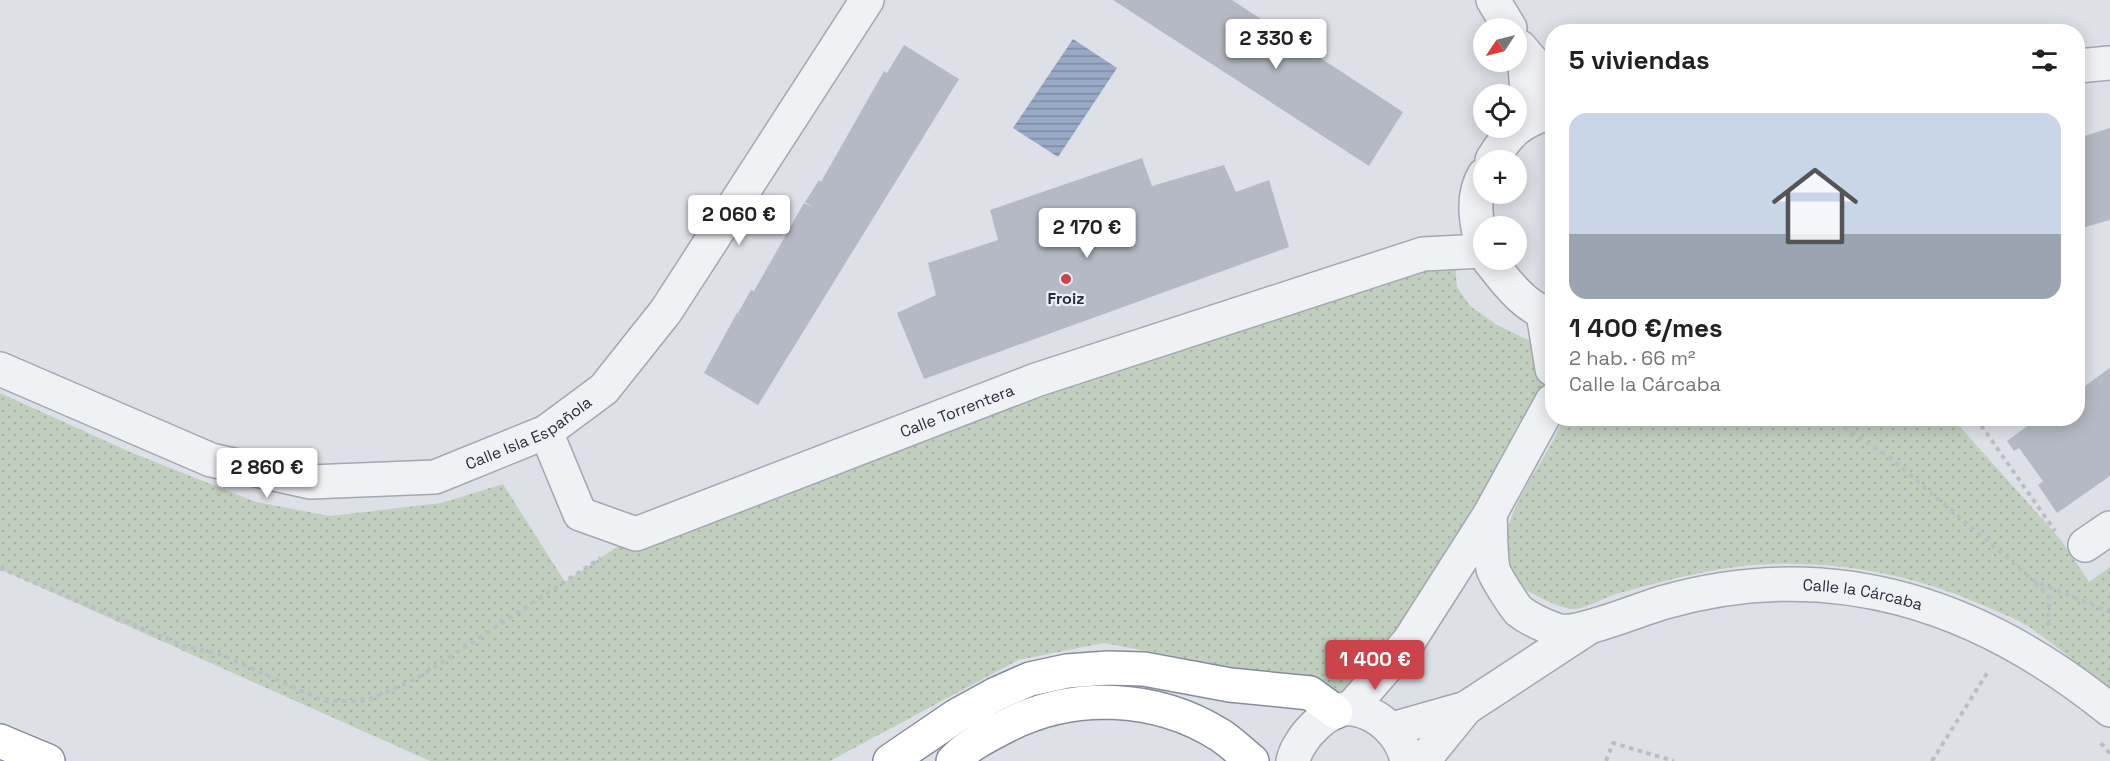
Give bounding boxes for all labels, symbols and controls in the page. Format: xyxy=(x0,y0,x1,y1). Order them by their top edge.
north arrow xyxy=(1473,18,1527,72)
map controls xyxy=(1473,18,1527,270)
pin: 2 330 € xyxy=(1221,19,1331,70)
text: 2 330 € xyxy=(1240,25,1312,51)
text: 5 viviendas xyxy=(1569,43,1710,77)
icon: filters xyxy=(2028,44,2061,77)
button: locate xyxy=(1473,84,1527,138)
button: + xyxy=(1473,150,1527,204)
icon: home xyxy=(1761,152,1869,260)
pin: 2 060 € xyxy=(684,195,794,246)
text: 2 060 € xyxy=(702,201,776,227)
pin: 2 170 € xyxy=(1032,208,1142,259)
text: 2 170 € xyxy=(1053,214,1121,240)
button: − xyxy=(1473,216,1527,270)
marker: Froiz xyxy=(1059,272,1073,286)
place label: Froiz xyxy=(1048,288,1084,309)
text: 1 400 €/mes xyxy=(1569,311,1723,345)
text: 2 hab. · 66 m² xyxy=(1569,345,1695,371)
text: Calle la Cárcaba xyxy=(1569,371,1721,397)
street label: Calle Torrentera xyxy=(897,379,1017,442)
street label: Calle Isla Española xyxy=(462,392,596,475)
pin: 2 860 € xyxy=(212,448,322,499)
text: 2 860 € xyxy=(231,454,303,480)
street label: Calle la Cárcaba xyxy=(1802,574,1925,615)
pin: 1 400 € xyxy=(1320,640,1430,691)
text: 1 400 € xyxy=(1339,646,1411,672)

